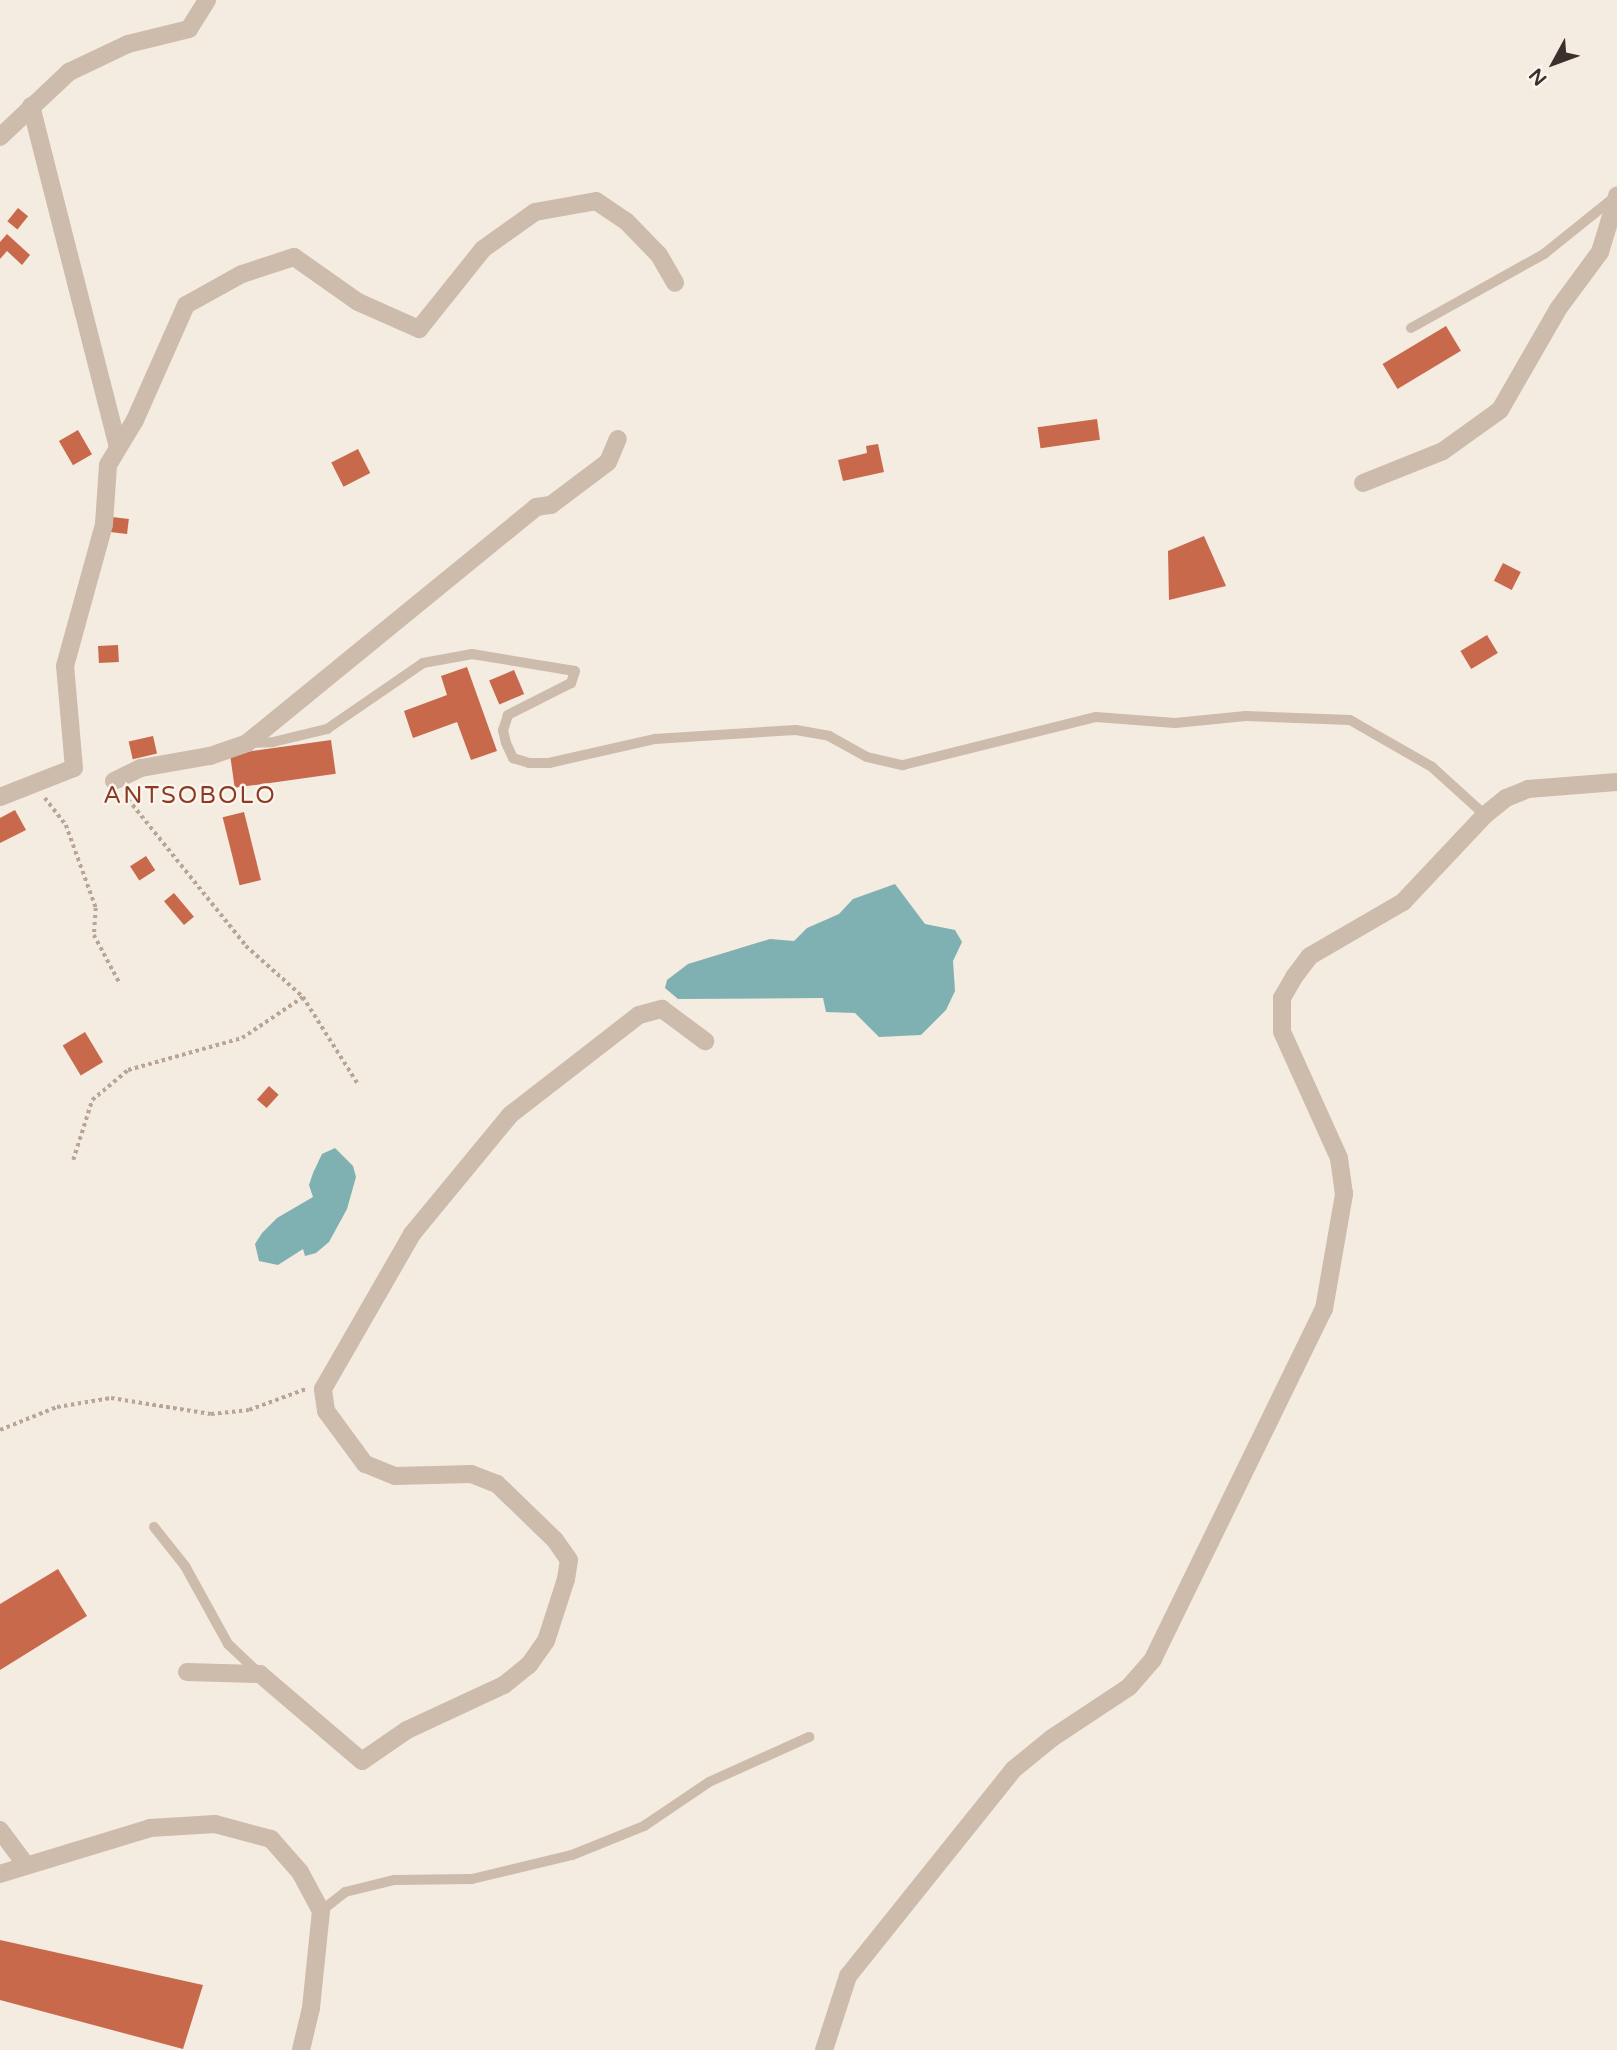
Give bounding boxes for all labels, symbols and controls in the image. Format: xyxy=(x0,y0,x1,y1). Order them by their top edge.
north arrow xyxy=(1519,28,1589,98)
text: N xyxy=(1525,64,1551,90)
district label: ANTSOBOLO xyxy=(104,782,276,810)

